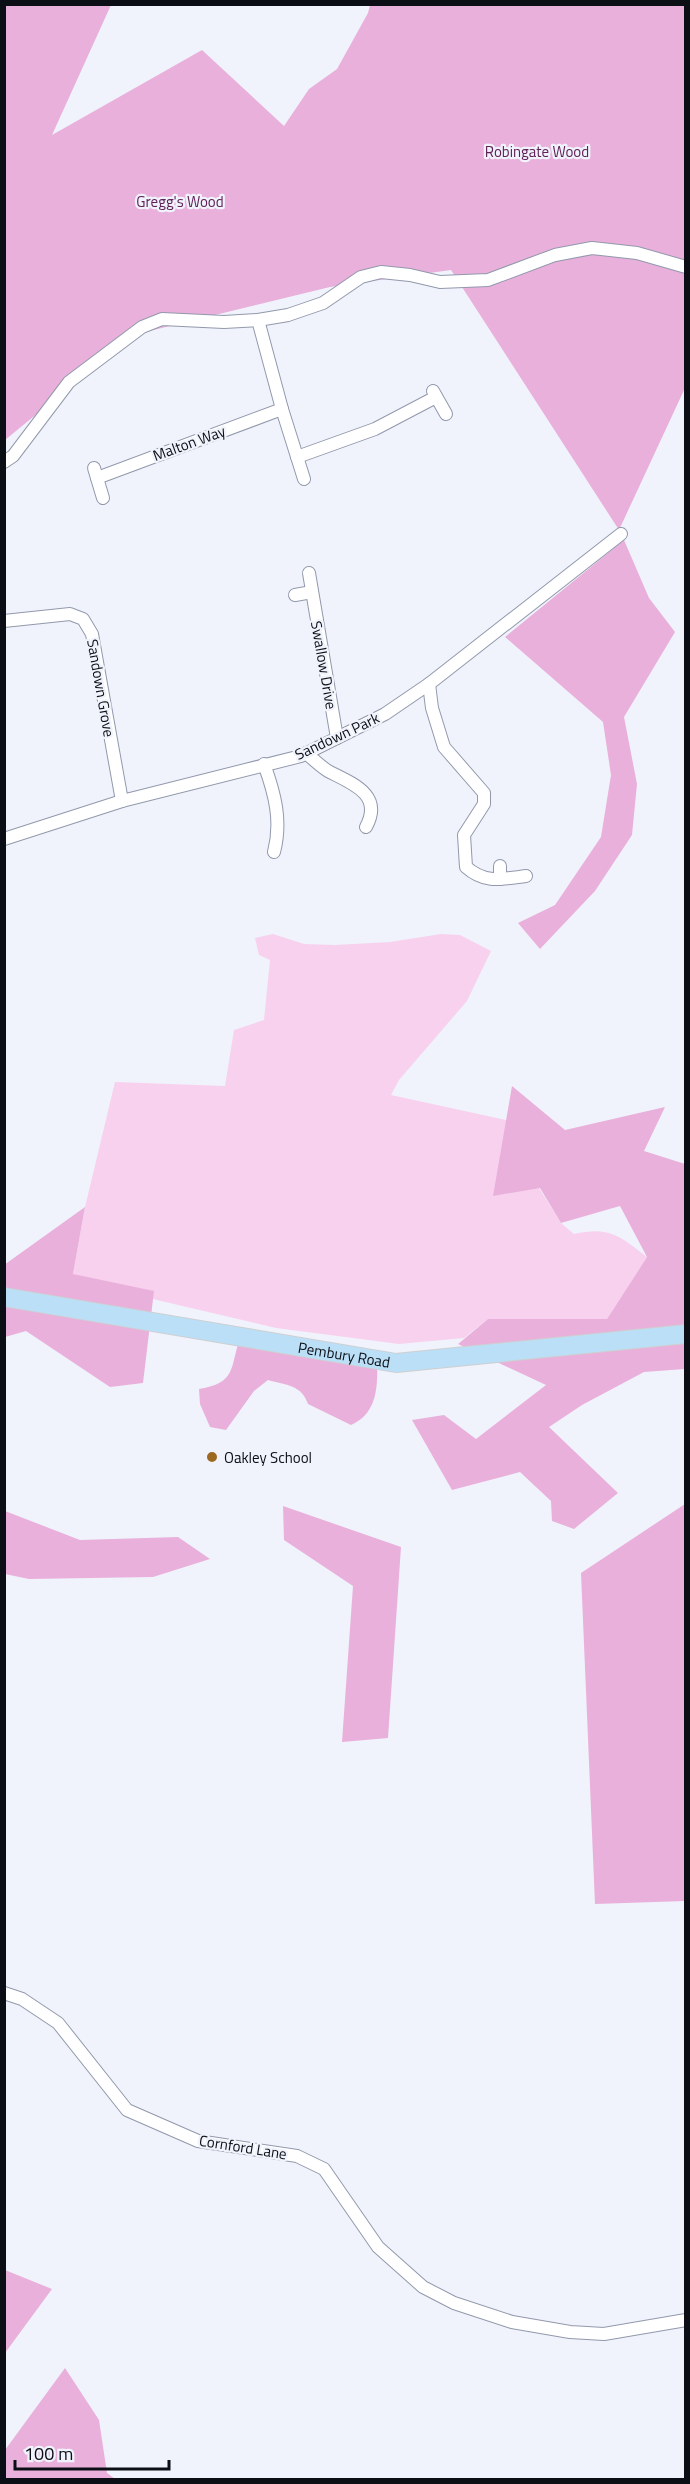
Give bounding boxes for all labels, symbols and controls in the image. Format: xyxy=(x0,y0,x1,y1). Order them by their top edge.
park label: Robingate Wood xyxy=(485,140,589,163)
park label: Gregg's Wood xyxy=(136,190,224,213)
street label: Malton Way xyxy=(149,419,229,467)
street label: Swallow Drive xyxy=(305,619,343,711)
street label: Sandown Grove xyxy=(81,637,121,739)
street label: Sandown Park xyxy=(291,706,383,766)
street label: Pembury Road xyxy=(296,1335,392,1373)
place label: Oakley School xyxy=(224,1446,312,1469)
marker: Oakley School xyxy=(205,1450,219,1464)
street label: Cornford Lane xyxy=(197,2129,289,2165)
scale bar xyxy=(15,2433,170,2471)
text: 100 m xyxy=(24,2440,73,2467)

